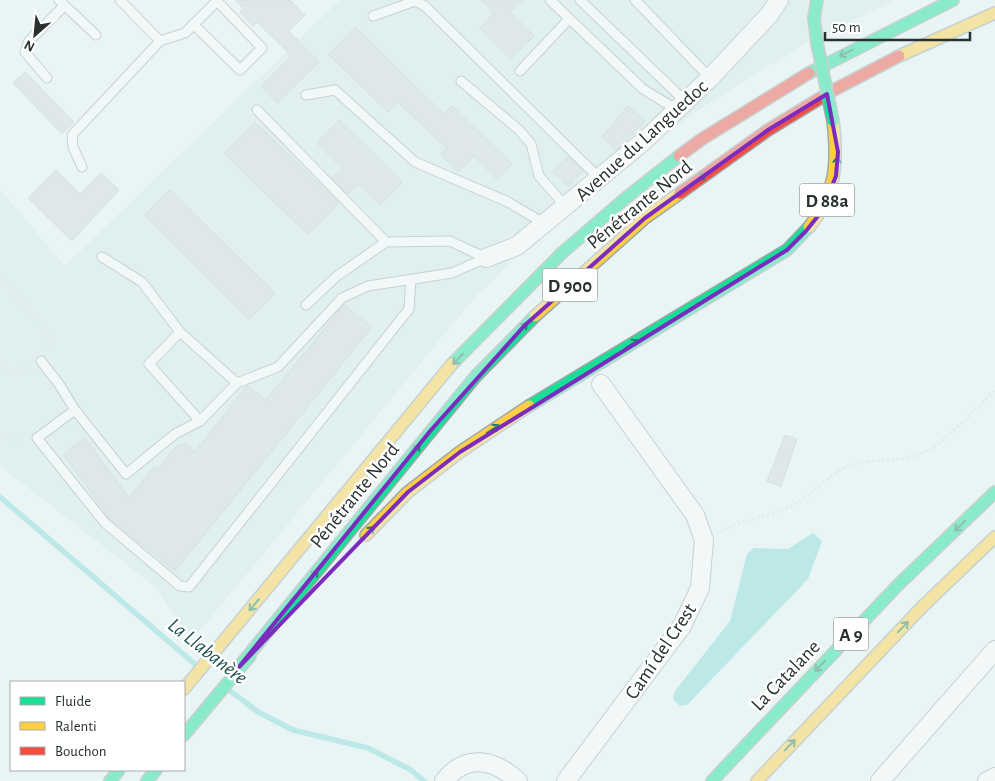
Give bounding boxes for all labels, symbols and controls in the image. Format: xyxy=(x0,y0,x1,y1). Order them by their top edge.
north arrow xyxy=(10,10,60,60)
scale bar xyxy=(825,10,970,42)
text: 50 m xyxy=(832,20,861,35)
text: N xyxy=(22,37,37,54)
one-way arrow xyxy=(839,48,854,58)
street label: Avenue du Languedoc xyxy=(572,76,712,205)
one-way arrow xyxy=(832,156,841,172)
street label: Pénétrante Nord xyxy=(583,157,696,253)
one-way arrow xyxy=(692,173,706,183)
road number: D 88a xyxy=(800,184,854,216)
road number: D 900 xyxy=(542,268,598,302)
one-way arrow xyxy=(516,322,529,334)
one-way arrow xyxy=(625,339,639,350)
one-way arrow xyxy=(452,352,464,365)
one-way arrow xyxy=(486,424,500,434)
street label: Pénétrante Nord xyxy=(307,439,403,552)
one-way arrow xyxy=(409,444,420,457)
one-way arrow xyxy=(953,520,966,532)
one-way arrow xyxy=(363,526,375,539)
one-way arrow xyxy=(307,570,318,583)
one-way arrow xyxy=(248,598,259,611)
street label: Camí del Crest xyxy=(622,600,700,703)
water label: La Llabanère xyxy=(164,614,251,689)
road number: A 9 xyxy=(834,618,868,650)
one-way arrow xyxy=(896,622,908,634)
street label: La Catalane xyxy=(747,637,824,715)
one-way arrow xyxy=(814,660,826,672)
legend xyxy=(10,681,185,771)
text: Fluide xyxy=(55,694,91,709)
text: Ralenti xyxy=(55,719,97,734)
one-way arrow xyxy=(784,739,796,751)
text: Bouchon xyxy=(55,744,106,759)

